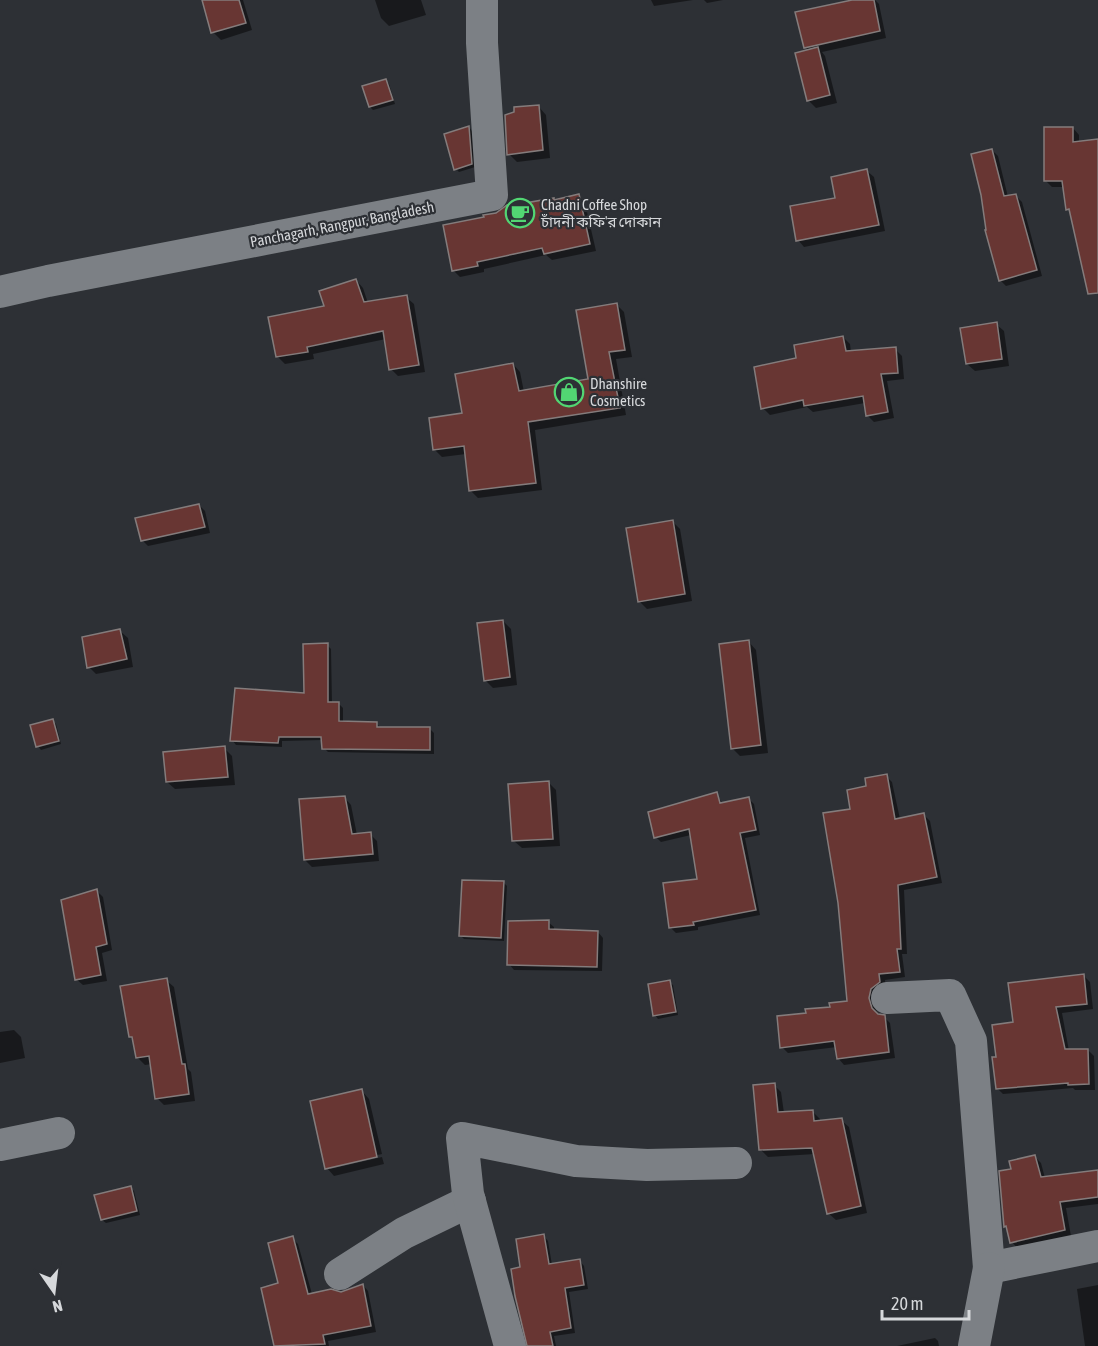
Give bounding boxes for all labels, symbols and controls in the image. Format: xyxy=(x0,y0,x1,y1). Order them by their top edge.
place label: Chadni Coffee Shop চাঁদনী কফি'র দোকান xyxy=(540,196,662,230)
cafe icon: Chadni Coffee Shop চাঁদনী কফি'র দোকান xyxy=(504,197,536,229)
street label: Panchagarh, Rangpur, Bangladesh xyxy=(249,198,435,250)
place label: Dhanshire Cosmetics xyxy=(590,375,647,409)
shop icon: Dhanshire Cosmetics xyxy=(553,376,585,408)
north arrow xyxy=(24,1262,84,1322)
scale bar xyxy=(882,1283,969,1321)
text: 20 m xyxy=(891,1293,923,1314)
text: N xyxy=(51,1297,64,1316)

